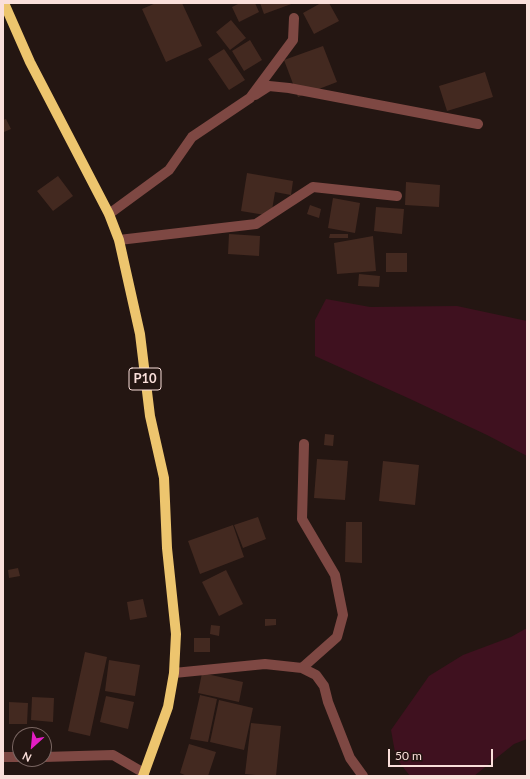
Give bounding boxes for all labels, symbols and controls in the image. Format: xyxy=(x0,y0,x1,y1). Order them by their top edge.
road number: P10 xyxy=(129,368,161,390)
north arrow xyxy=(12,727,52,767)
scale bar xyxy=(390,741,495,767)
text: 50 m xyxy=(395,748,422,763)
text: N xyxy=(20,750,34,765)

